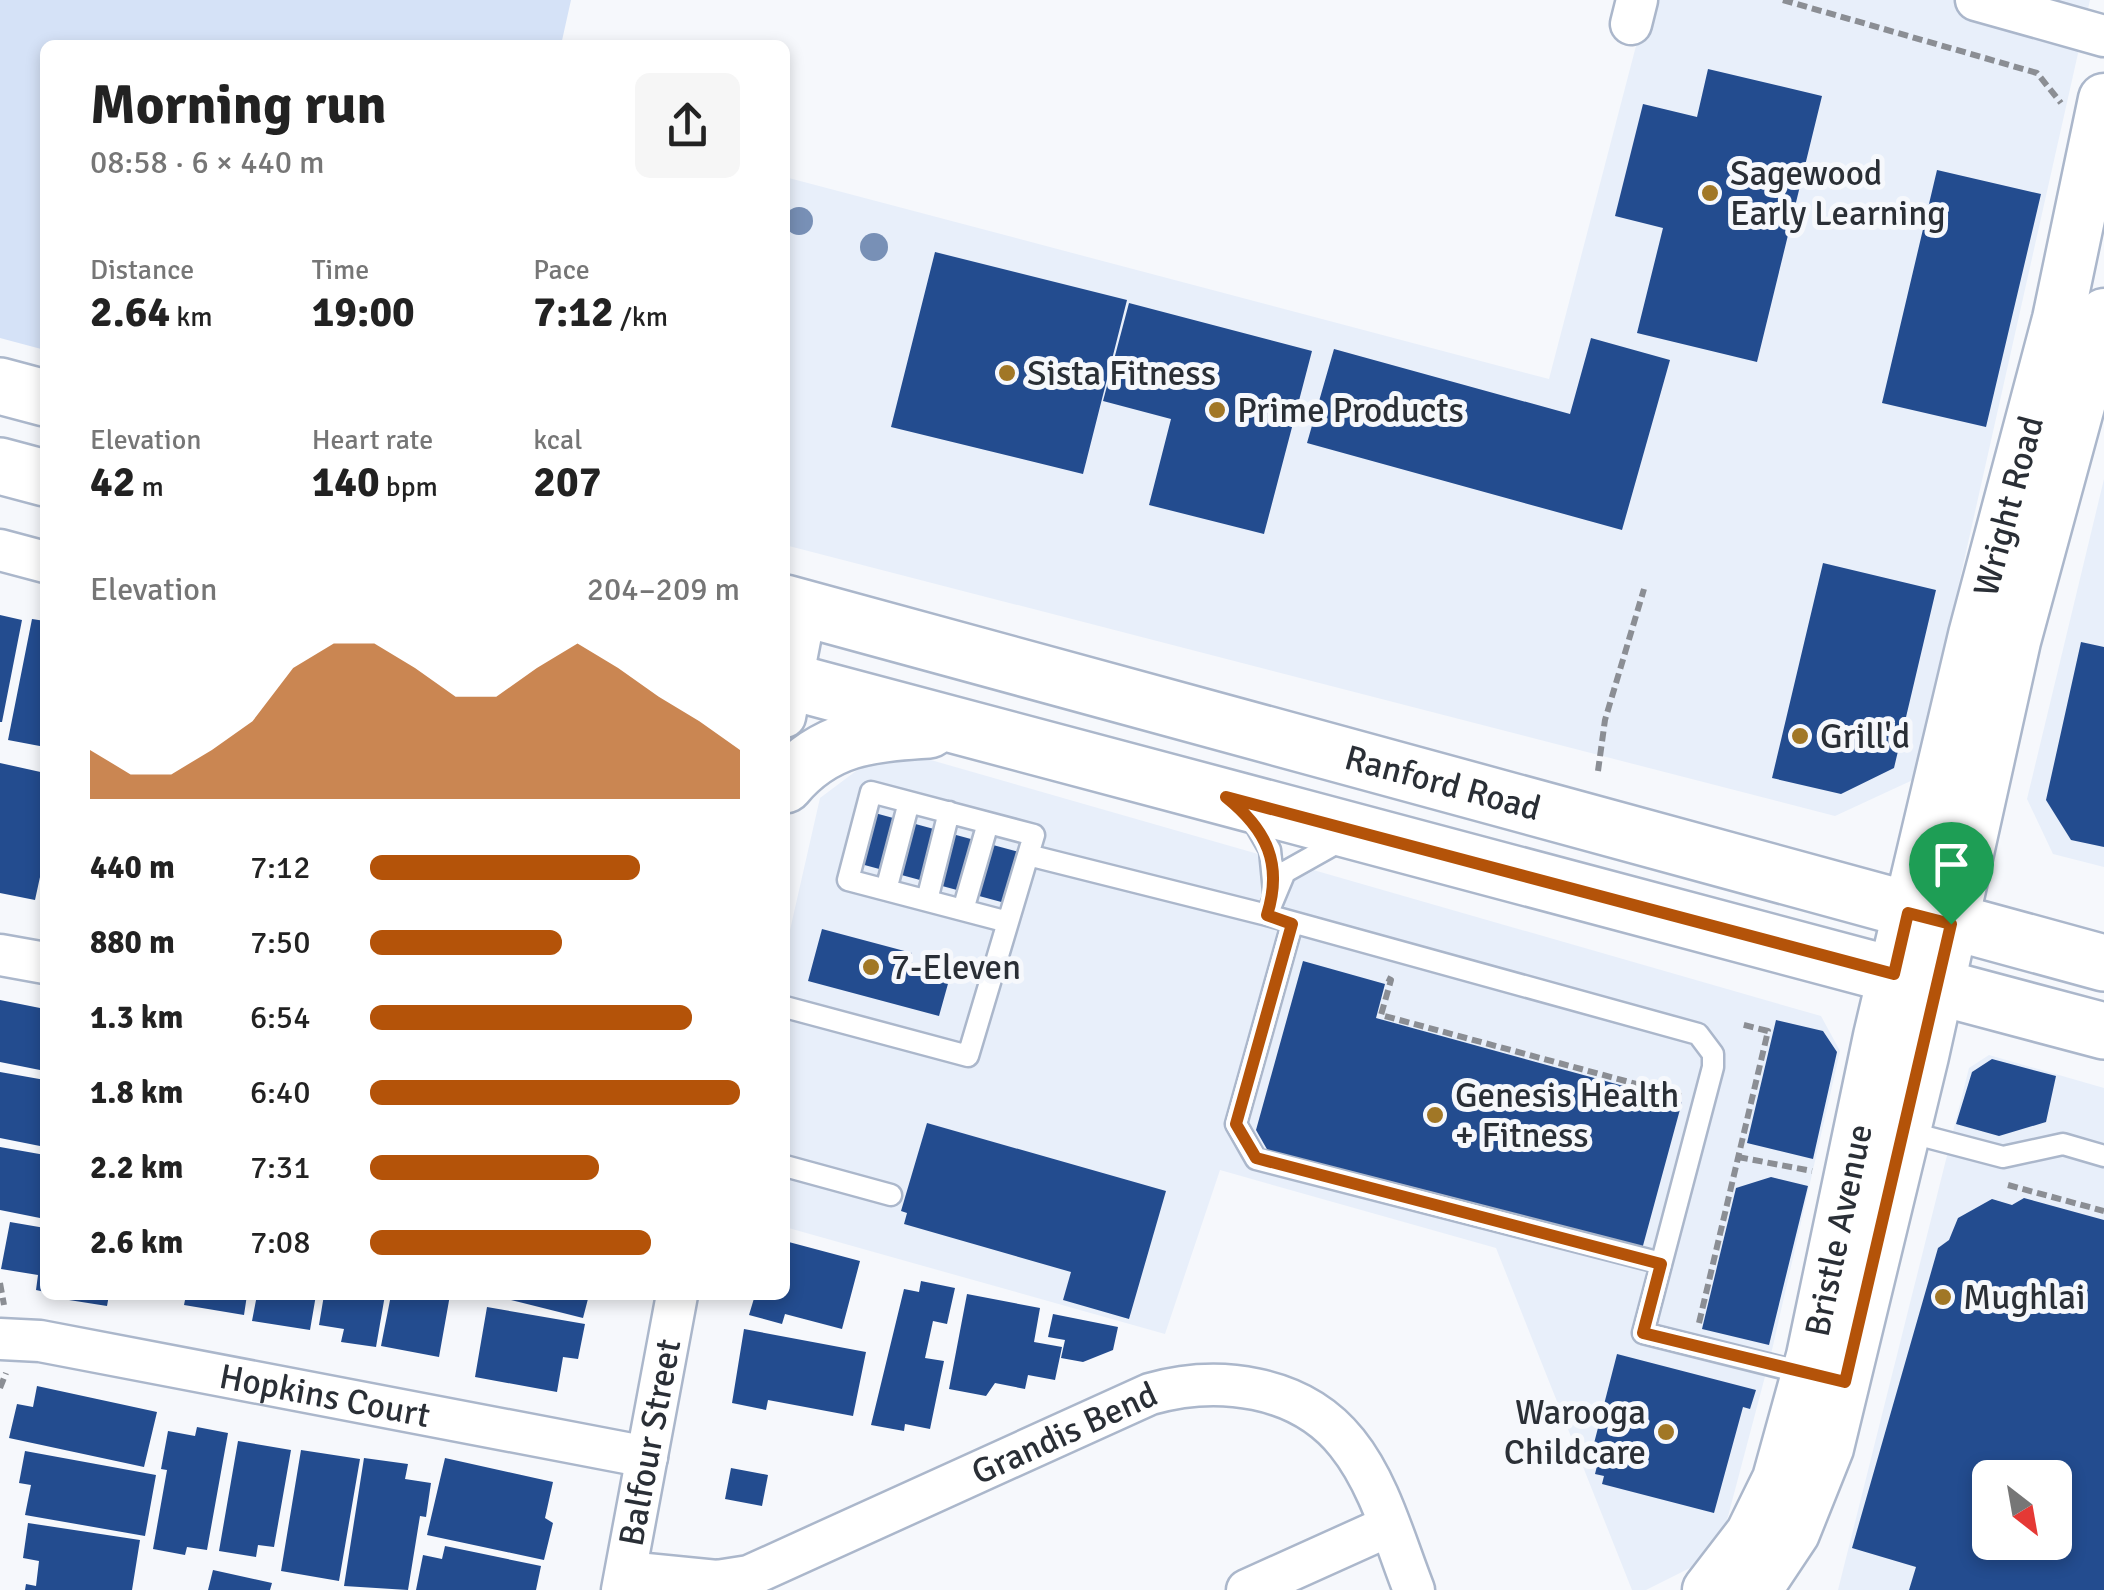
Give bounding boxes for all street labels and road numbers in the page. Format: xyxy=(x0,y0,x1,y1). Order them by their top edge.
street label: Wright Road xyxy=(1964,411,2053,601)
street label: Ranford Road xyxy=(1340,736,1545,830)
street label: Bristle Avenue xyxy=(1796,1120,1882,1340)
street label: Balfour Street xyxy=(610,1336,690,1550)
street label: Hopkins Court xyxy=(216,1355,434,1437)
street label: Grandis Bend xyxy=(965,1373,1164,1494)

